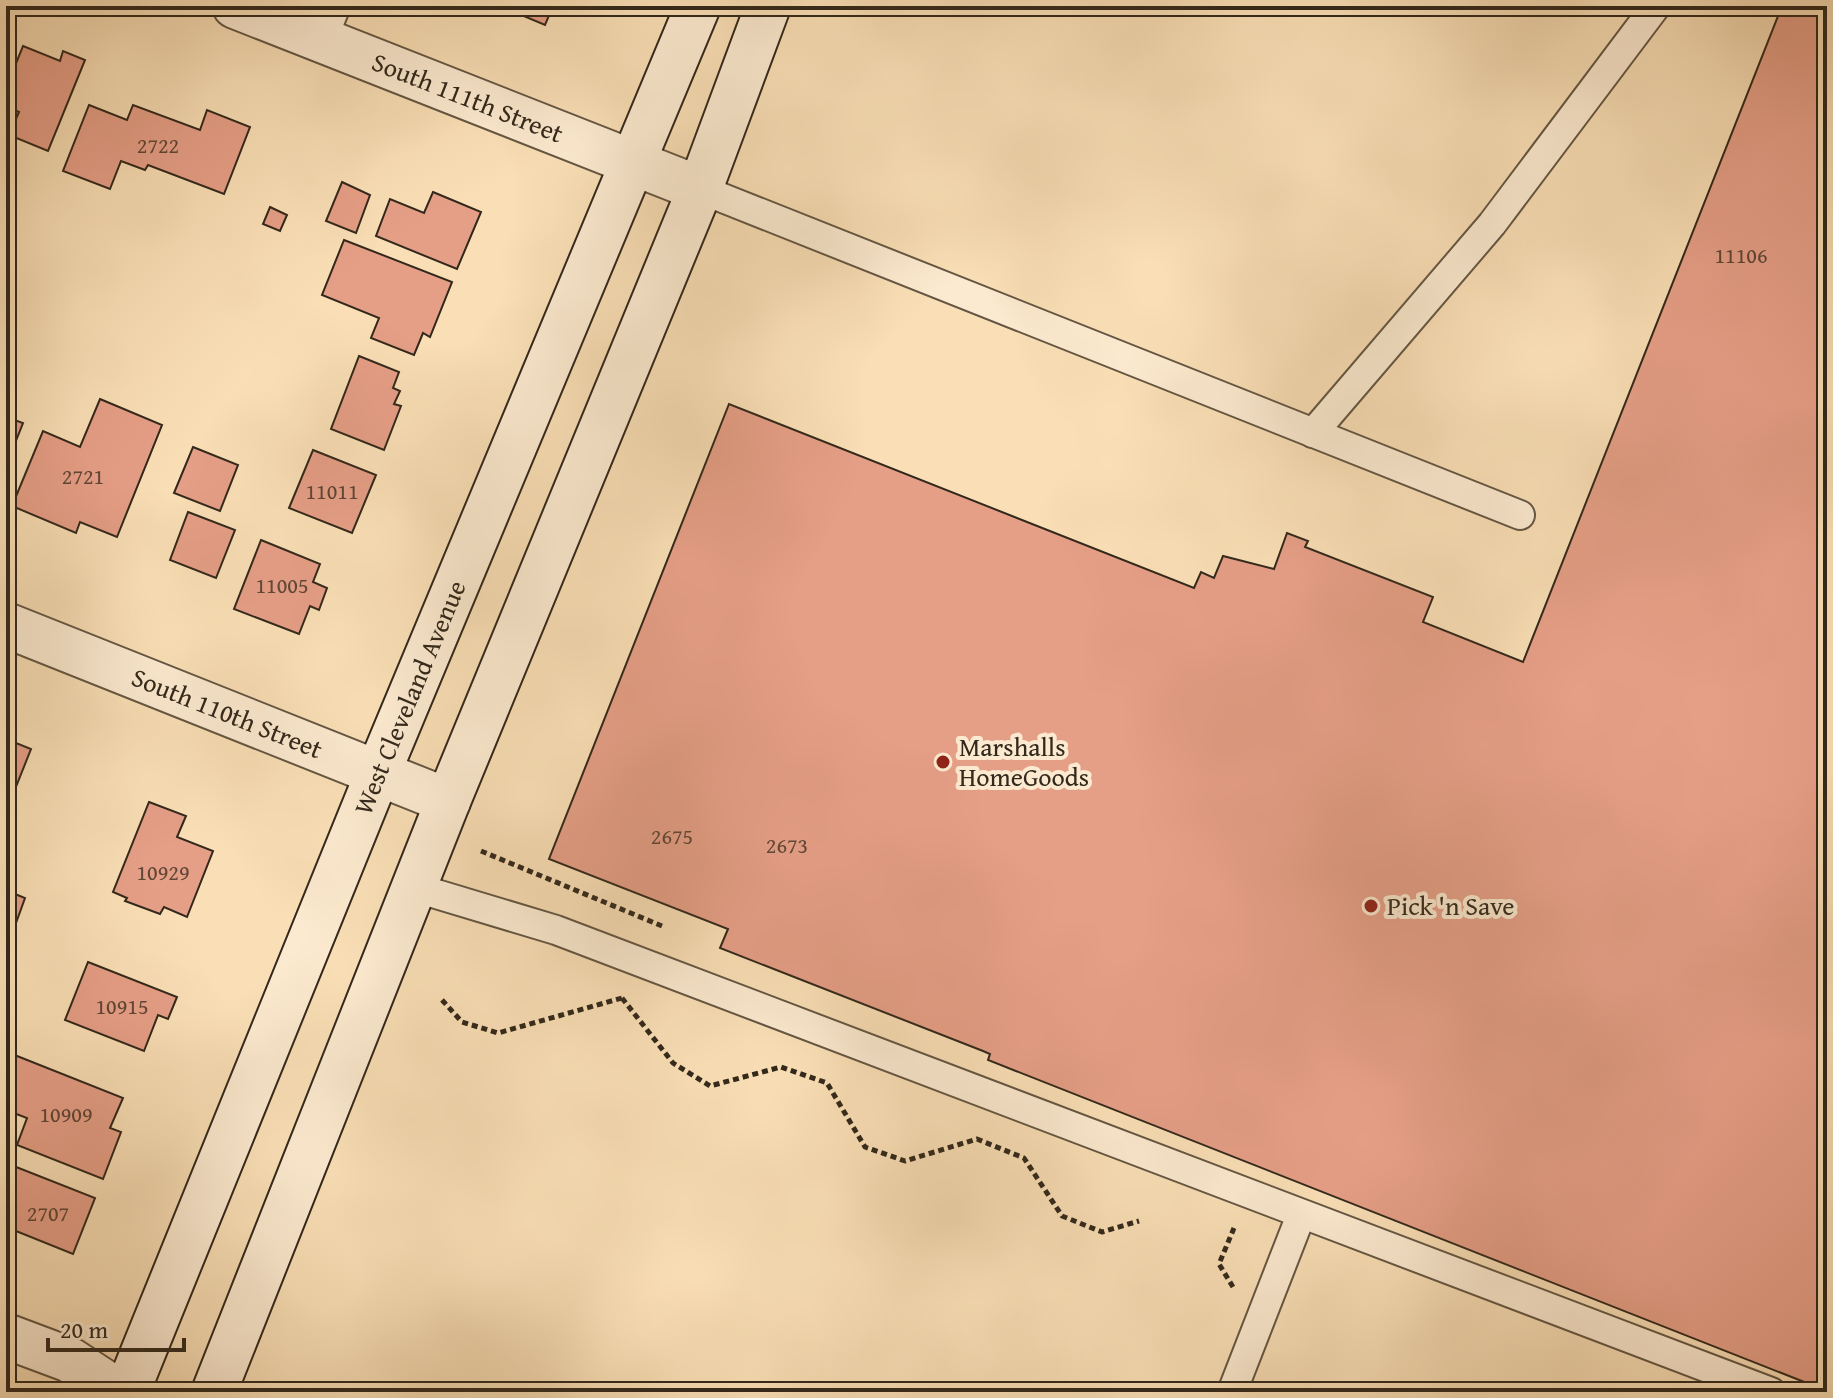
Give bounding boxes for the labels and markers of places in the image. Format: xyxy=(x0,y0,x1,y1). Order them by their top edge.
place label: Marshalls HomeGoods xyxy=(959,727,1089,796)
marker: Marshalls HomeGoods xyxy=(934,753,952,771)
place label: Pick 'n Save xyxy=(1387,886,1514,925)
marker: Pick 'n Save xyxy=(1362,897,1380,915)

